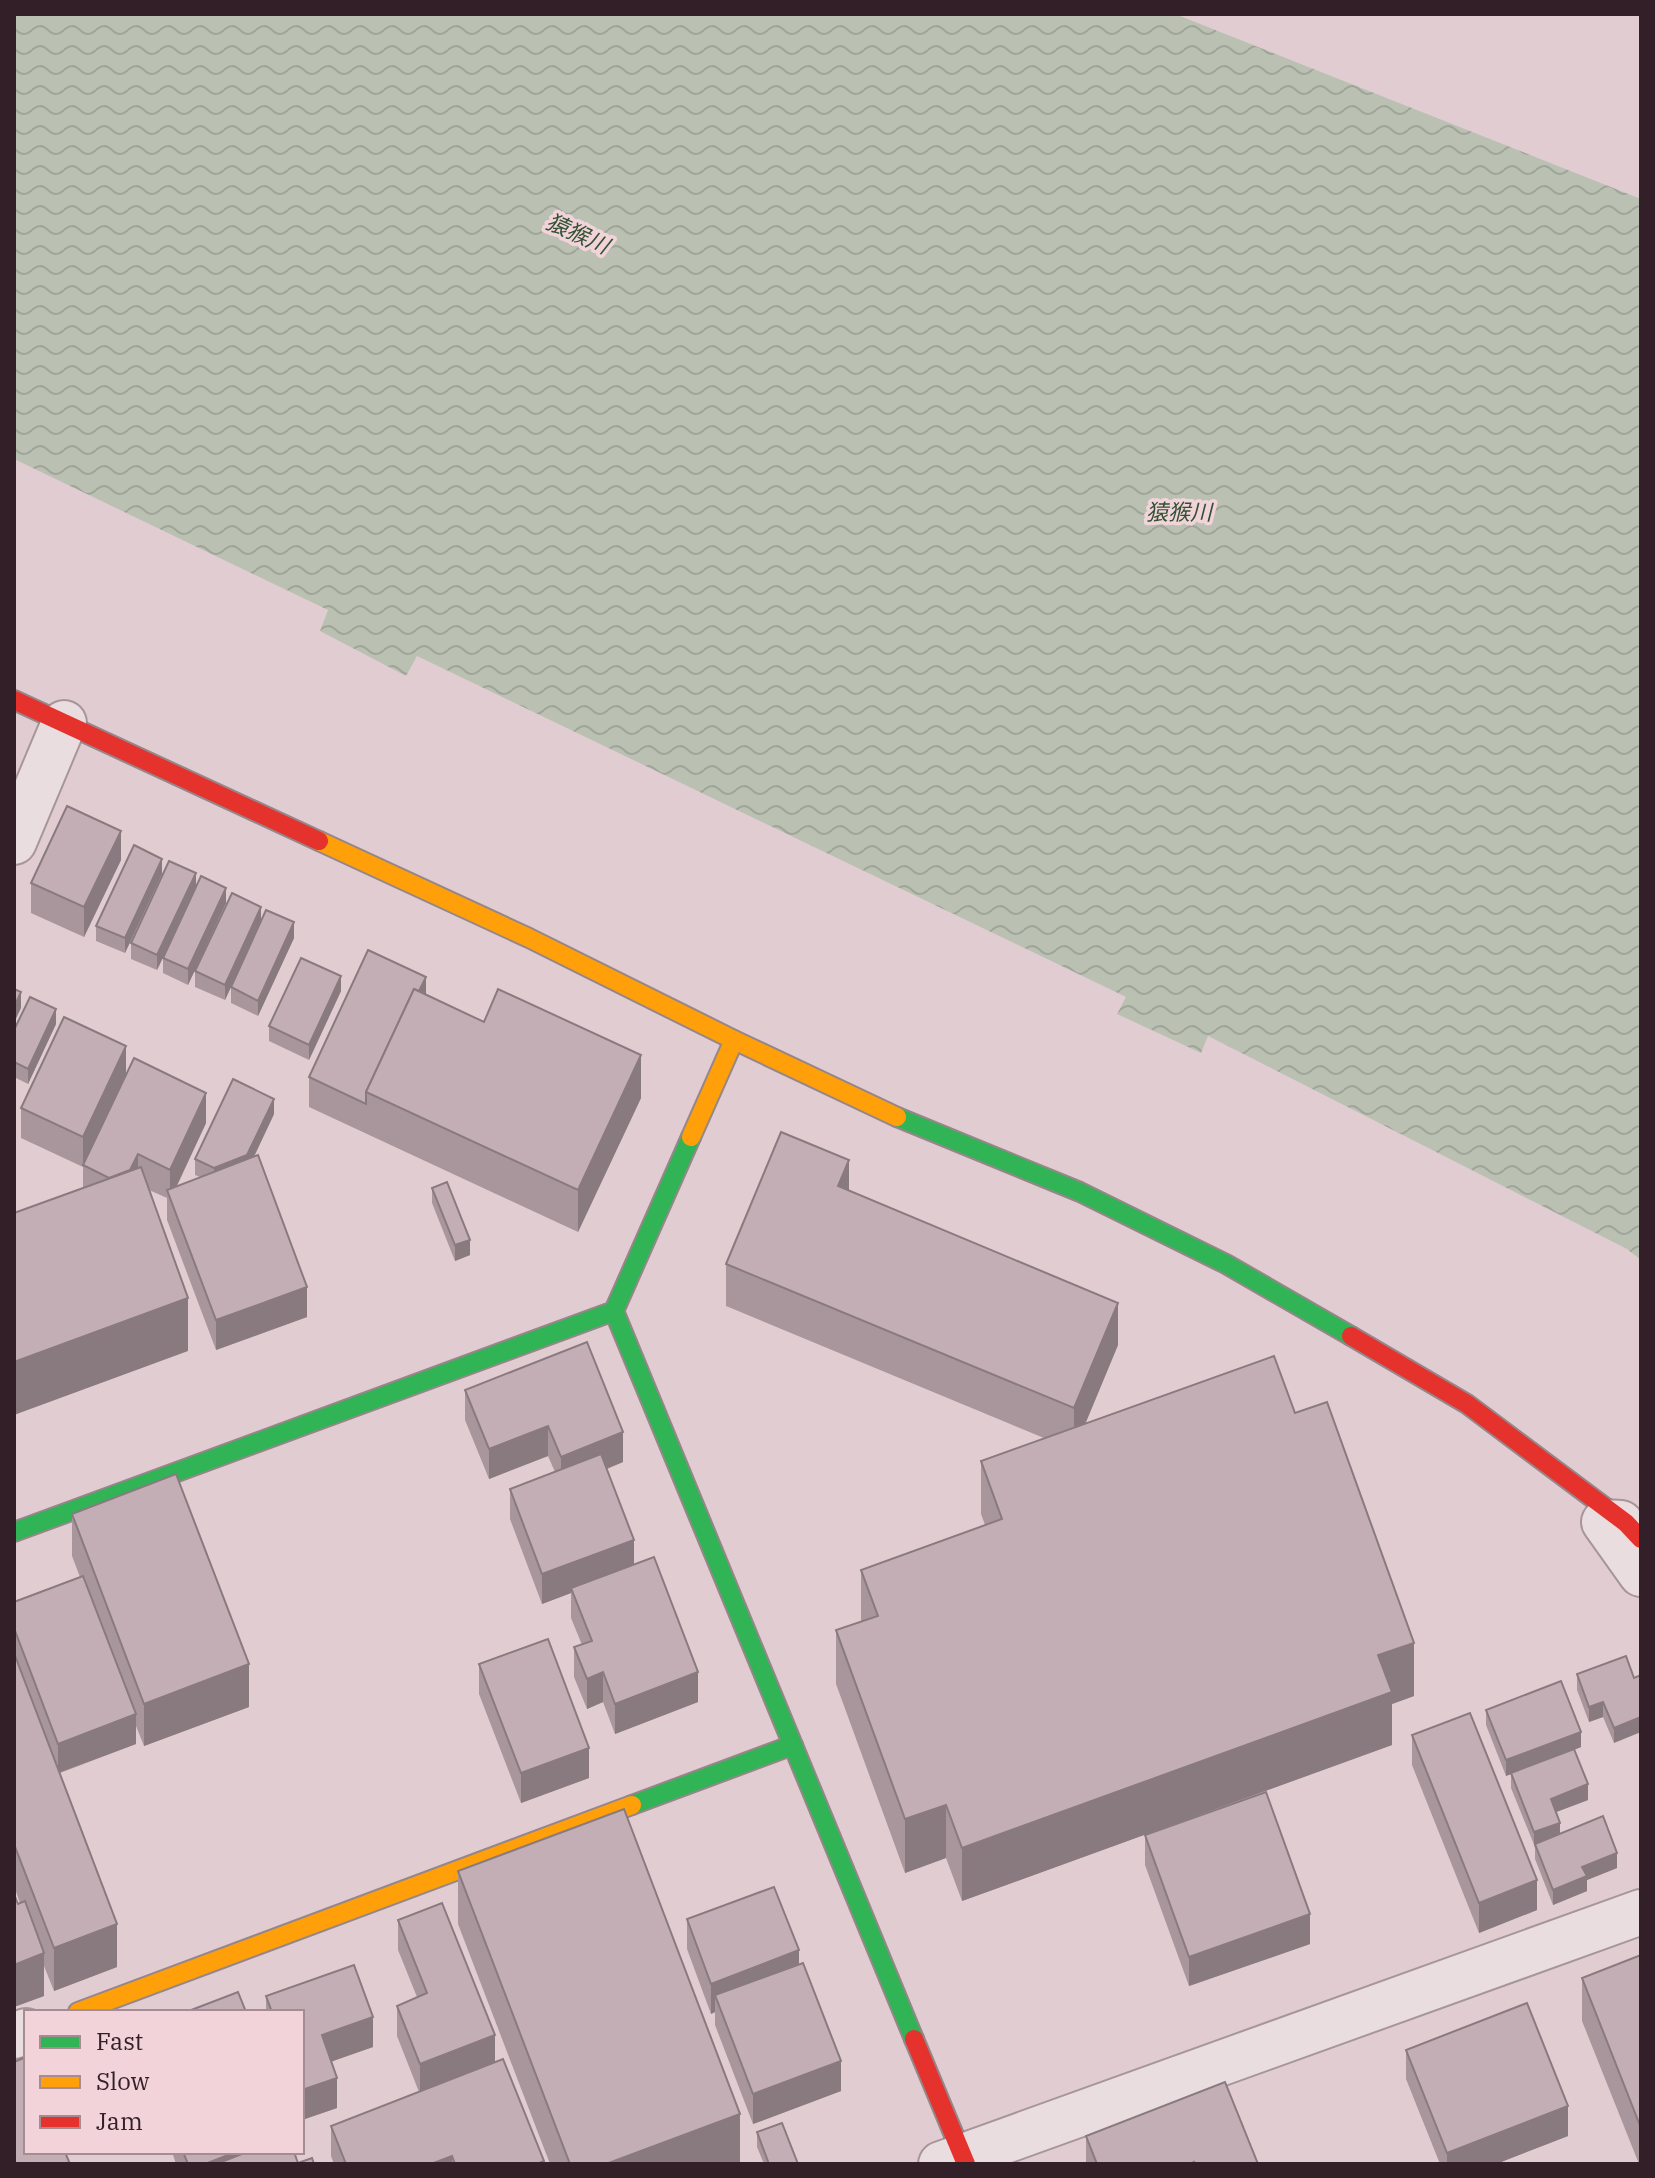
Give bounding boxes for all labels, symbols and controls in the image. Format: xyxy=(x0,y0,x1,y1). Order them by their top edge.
water label: 猿猴川 xyxy=(542,206,616,260)
water label: 猿猴川 xyxy=(1146,497,1214,526)
legend xyxy=(24,2010,304,2154)
text: Fast xyxy=(96,2025,143,2057)
text: Slow xyxy=(96,2065,150,2097)
text: Jam xyxy=(96,2105,143,2137)

